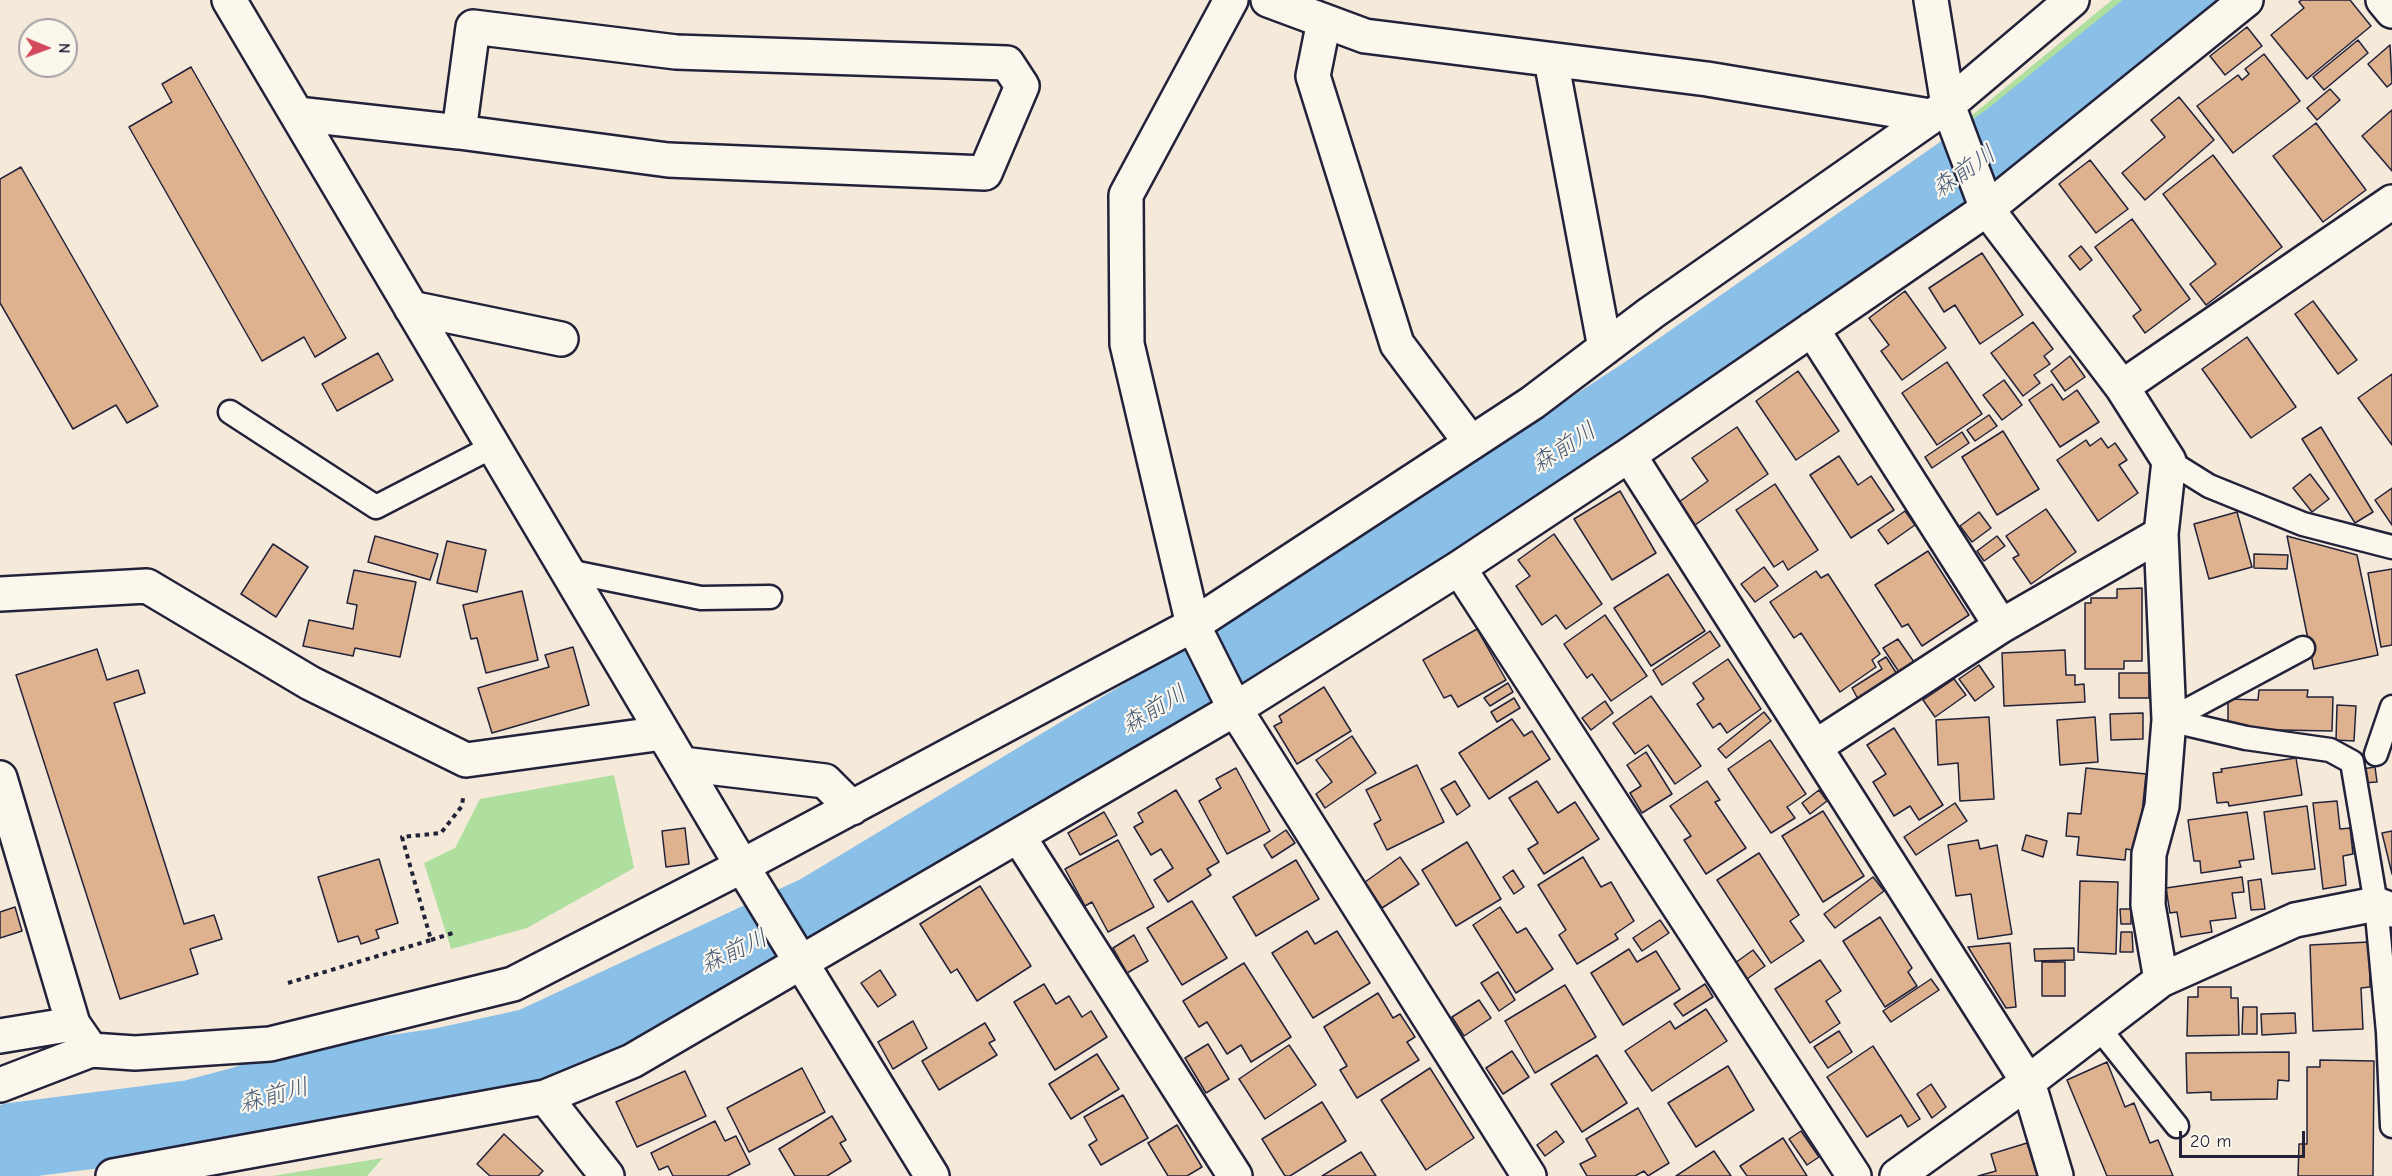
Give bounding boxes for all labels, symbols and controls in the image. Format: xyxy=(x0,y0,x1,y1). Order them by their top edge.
north arrow xyxy=(18,18,78,78)
text: N xyxy=(55,43,73,54)
water label: 森前川 xyxy=(1926,140,2002,204)
water label: 森前川 xyxy=(1526,416,1602,480)
water label: 森前川 xyxy=(1116,679,1192,741)
water label: 森前川 xyxy=(695,924,773,980)
water label: 森前川 xyxy=(235,1073,313,1119)
scale bar xyxy=(2182,1119,2308,1157)
text: 20 m xyxy=(2190,1131,2231,1152)

